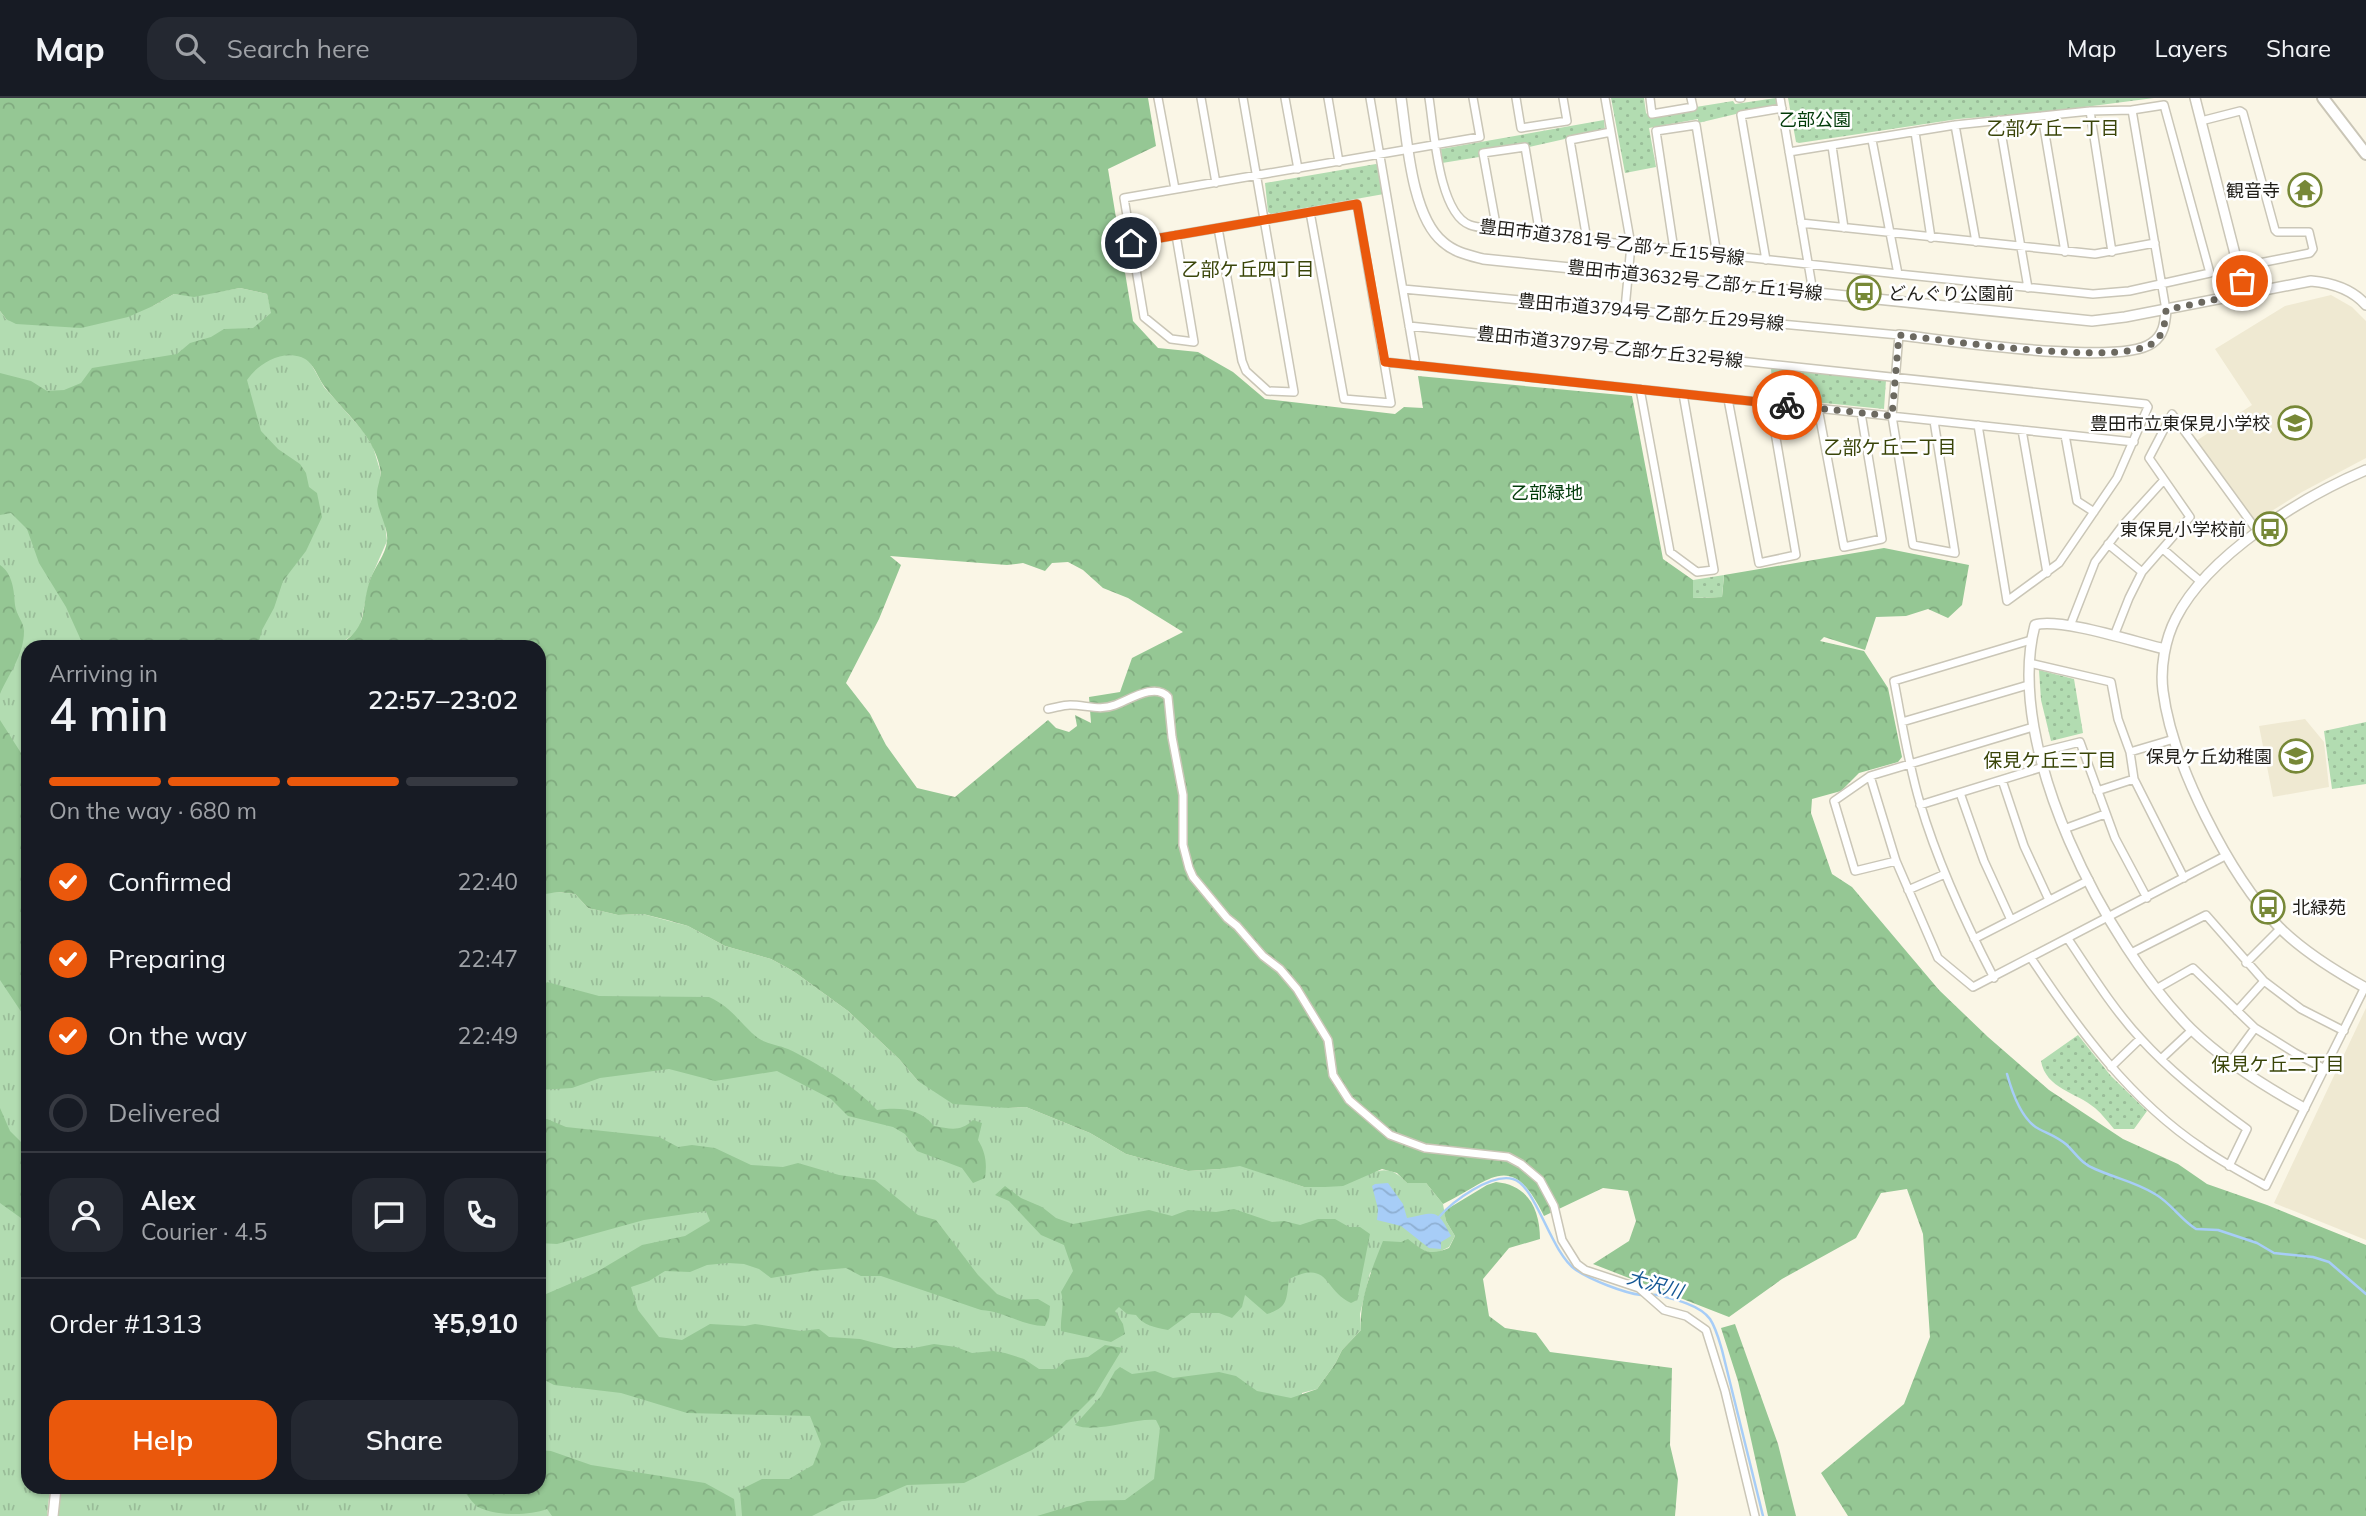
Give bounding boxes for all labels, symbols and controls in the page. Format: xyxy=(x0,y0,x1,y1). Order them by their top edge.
search box xyxy=(147,17,637,80)
text: Map xyxy=(35,28,105,69)
icon: search xyxy=(171,29,209,67)
text: Search here xyxy=(227,32,370,65)
text: Map xyxy=(2067,33,2116,63)
text: Layers xyxy=(2154,33,2228,63)
text: Share xyxy=(2266,33,2331,63)
park label: 乙部公園 xyxy=(1779,108,1851,131)
district label: 乙部ケ丘一丁目 xyxy=(1986,116,2120,140)
temple icon: 観音寺 xyxy=(2286,171,2324,209)
place label: 観音寺 xyxy=(2226,179,2280,202)
pin xyxy=(1101,213,1161,273)
street label: 豊田市道3781号 乙部ヶ丘15号線 xyxy=(1478,214,1746,270)
icon: home xyxy=(1112,224,1150,262)
pin xyxy=(2212,251,2272,311)
street label: 豊田市道3632号 乙部ヶ丘1号線 xyxy=(1566,255,1824,305)
district label: 乙部ケ丘四丁目 xyxy=(1181,257,1315,281)
icon: bag xyxy=(2223,262,2261,300)
bus stop icon: どんぐり公園前 xyxy=(1845,274,1883,312)
place label: どんぐり公園前 xyxy=(1888,282,2014,305)
street label: 豊田市道3794号 乙部ケ丘29号線 xyxy=(1517,289,1785,335)
street label: 豊田市道3797号 乙部ケ丘32号線 xyxy=(1476,322,1744,372)
courier xyxy=(1752,370,1822,440)
icon: bike xyxy=(1768,386,1806,424)
school or university icon: 豊田市立東保見小学校 xyxy=(2276,404,2314,442)
place label: 豊田市立東保見小学校 xyxy=(2090,412,2270,435)
district label: 乙部ケ丘二丁目 xyxy=(1823,435,1957,459)
park label: 乙部緑地 xyxy=(1511,481,1583,504)
bus stop icon: 東保見小学校前 xyxy=(2251,510,2289,548)
place label: 東保見小学校前 xyxy=(2120,518,2246,541)
text: Arriving in xyxy=(49,659,158,688)
text: 22:57–23:02 xyxy=(368,683,518,716)
text: 4 min xyxy=(49,685,168,743)
school or university icon: 保見ケ丘幼稚園 xyxy=(2277,737,2315,775)
place label: 保見ケ丘幼稚園 xyxy=(2146,745,2272,768)
district label: 保見ケ丘三丁目 xyxy=(1983,748,2117,772)
text: On the way · 680 m xyxy=(49,796,257,825)
icon: check xyxy=(49,863,87,901)
text: Confirmed xyxy=(108,865,232,898)
text: 22:40 xyxy=(458,867,518,896)
bus stop icon: 北緑苑 xyxy=(2249,888,2287,926)
place label: 北緑苑 xyxy=(2292,896,2346,919)
icon: check xyxy=(49,940,87,978)
text: Preparing xyxy=(108,942,226,975)
text: 22:47 xyxy=(458,944,518,973)
icon: check xyxy=(49,1017,87,1055)
text: On the way xyxy=(108,1019,247,1052)
text: 22:49 xyxy=(458,1021,518,1050)
district label: 保見ケ丘二丁目 xyxy=(2211,1052,2345,1076)
text: Delivered xyxy=(108,1096,221,1129)
button: person xyxy=(49,1178,123,1252)
button: chat xyxy=(352,1178,426,1252)
button: phone xyxy=(444,1178,518,1252)
text: Alex xyxy=(141,1184,196,1217)
text: Courier · 4.5 xyxy=(141,1217,267,1246)
water label: 大沢川 xyxy=(1624,1265,1688,1304)
text: Order #1313 xyxy=(49,1307,202,1340)
text: ¥5,910 xyxy=(434,1307,518,1340)
button: Help xyxy=(49,1400,277,1480)
button: Share xyxy=(291,1400,518,1480)

